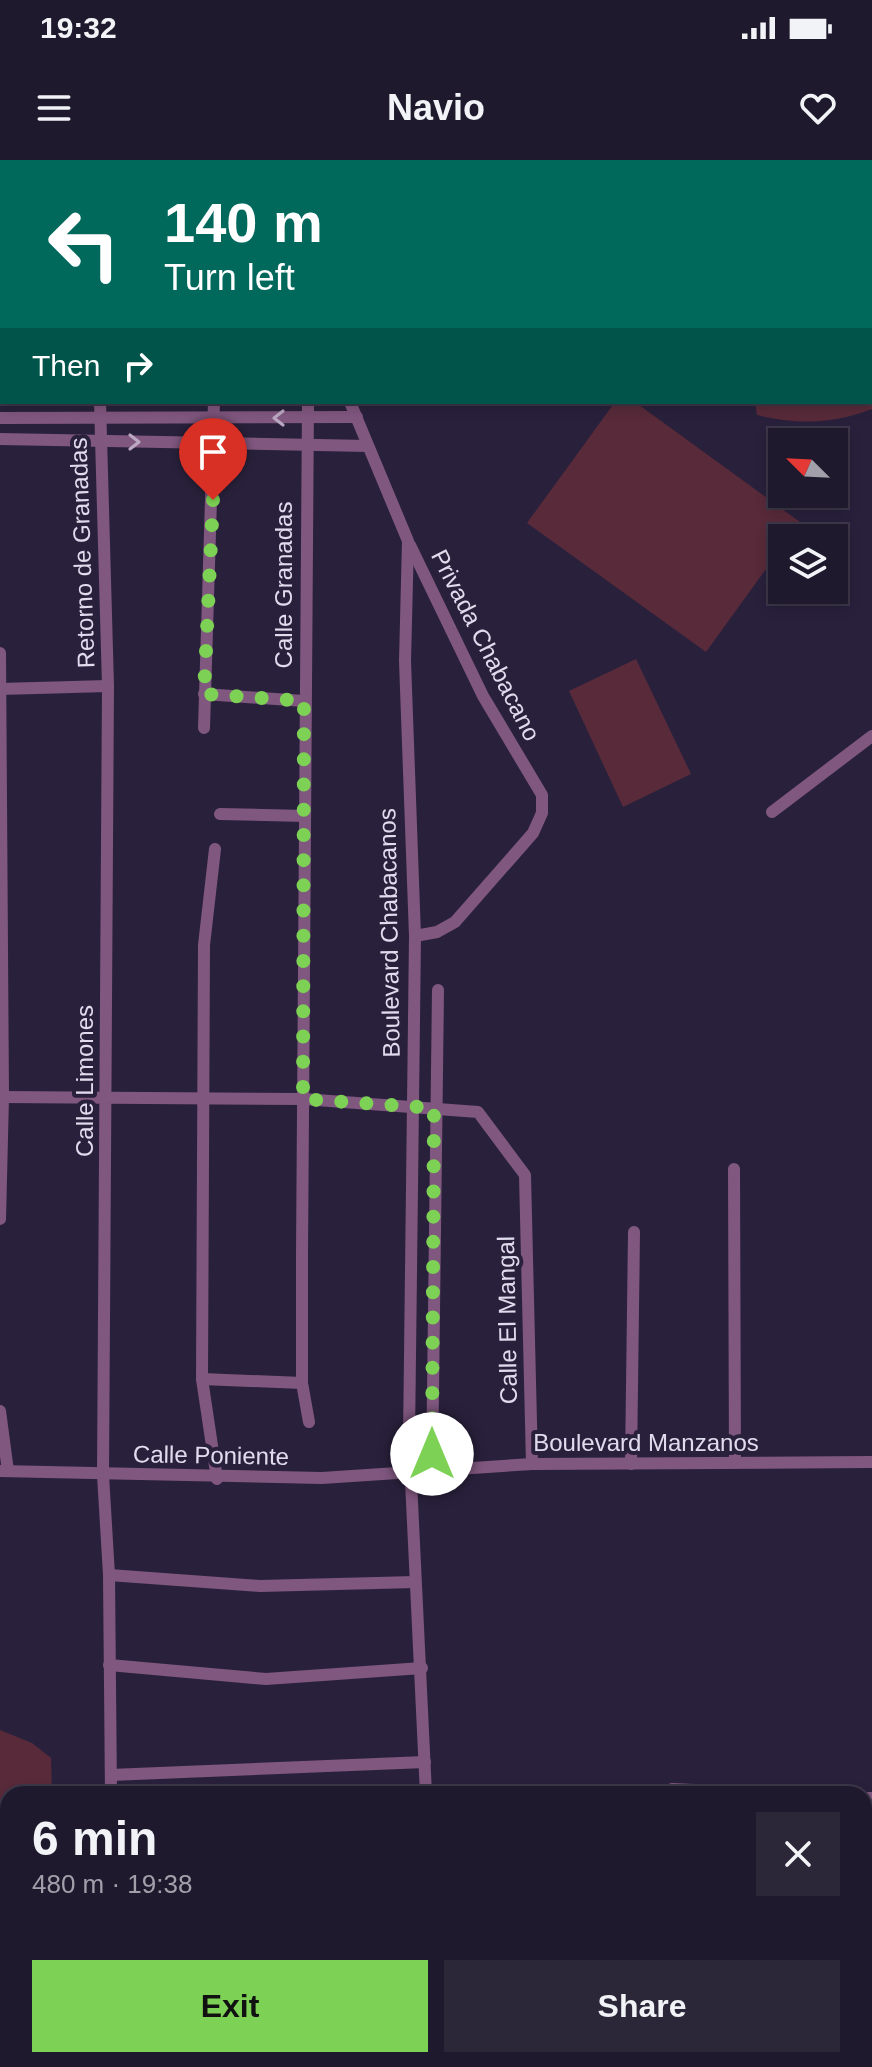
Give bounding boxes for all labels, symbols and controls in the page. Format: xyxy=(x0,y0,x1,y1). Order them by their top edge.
text: 19:32 xyxy=(40,11,117,44)
icon: menu xyxy=(32,86,76,130)
icon: heart xyxy=(796,86,840,130)
text: Navio xyxy=(387,87,485,128)
text: 140 m xyxy=(164,191,323,254)
icon: left xyxy=(32,192,136,296)
text: Turn left xyxy=(164,257,295,298)
icon: right xyxy=(116,344,160,388)
text: Then xyxy=(32,349,100,382)
one-way arrow xyxy=(272,409,285,427)
pin xyxy=(179,418,247,500)
north arrow xyxy=(768,428,848,508)
map controls xyxy=(768,428,848,604)
icon: arrive xyxy=(191,430,235,474)
one-way arrow xyxy=(128,433,141,451)
street label: Retorno de Granadas xyxy=(64,437,100,669)
street label: Calle Granadas xyxy=(270,502,297,668)
button: layers xyxy=(768,524,848,604)
street label: Privada Chabacano xyxy=(426,545,546,745)
street label: Boulevard Chabacanos xyxy=(373,808,405,1058)
street label: Calle Limones xyxy=(71,1005,98,1157)
street label: Calle El Mangal xyxy=(492,1236,522,1404)
position arrow xyxy=(390,1412,474,1496)
street label: Boulevard Manzanos xyxy=(533,1429,759,1456)
street label: Calle Poniente xyxy=(133,1440,289,1470)
text: 6 min xyxy=(32,1812,157,1865)
button: close xyxy=(756,1812,840,1896)
text: 480 m · 19:38 xyxy=(32,1869,192,1899)
button: Exit xyxy=(32,1960,428,2052)
button: Share xyxy=(444,1960,840,2052)

